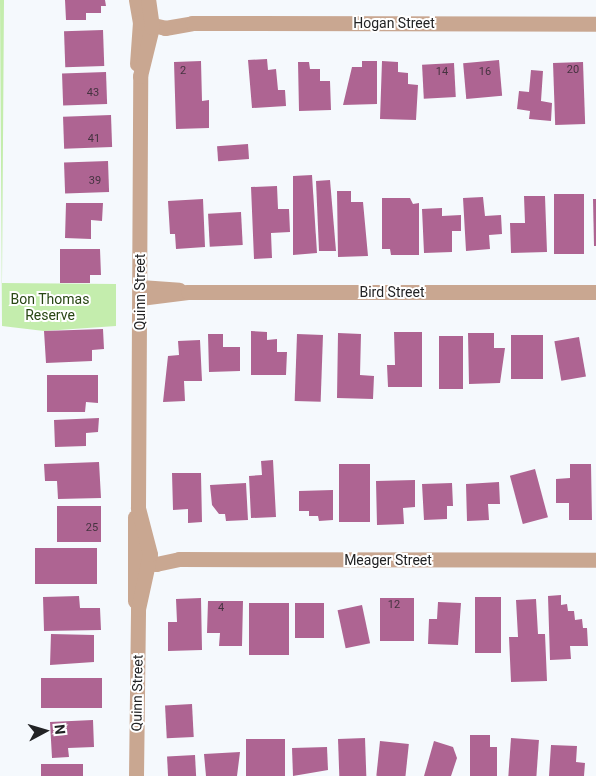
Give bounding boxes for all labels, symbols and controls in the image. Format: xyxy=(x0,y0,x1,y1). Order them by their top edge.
street label: Hogan Street xyxy=(353,15,435,31)
house number: 20 xyxy=(567,63,579,77)
house number: 2 xyxy=(180,64,186,78)
house number: 14 xyxy=(436,65,448,79)
house number: 16 xyxy=(479,65,491,79)
house number: 43 xyxy=(87,86,99,100)
house number: 41 xyxy=(88,132,100,146)
house number: 39 xyxy=(89,174,101,188)
street label: Quinn Street xyxy=(132,254,148,330)
street label: Bird Street xyxy=(359,284,425,300)
park label: Bon Thomas Reserve xyxy=(10,291,90,324)
house number: 25 xyxy=(86,521,98,535)
street label: Meager Street xyxy=(344,552,432,568)
house number: 12 xyxy=(388,598,400,612)
house number: 4 xyxy=(218,601,224,615)
street label: Quinn Street xyxy=(128,655,146,731)
north arrow xyxy=(20,706,70,756)
text: N xyxy=(51,724,68,735)

